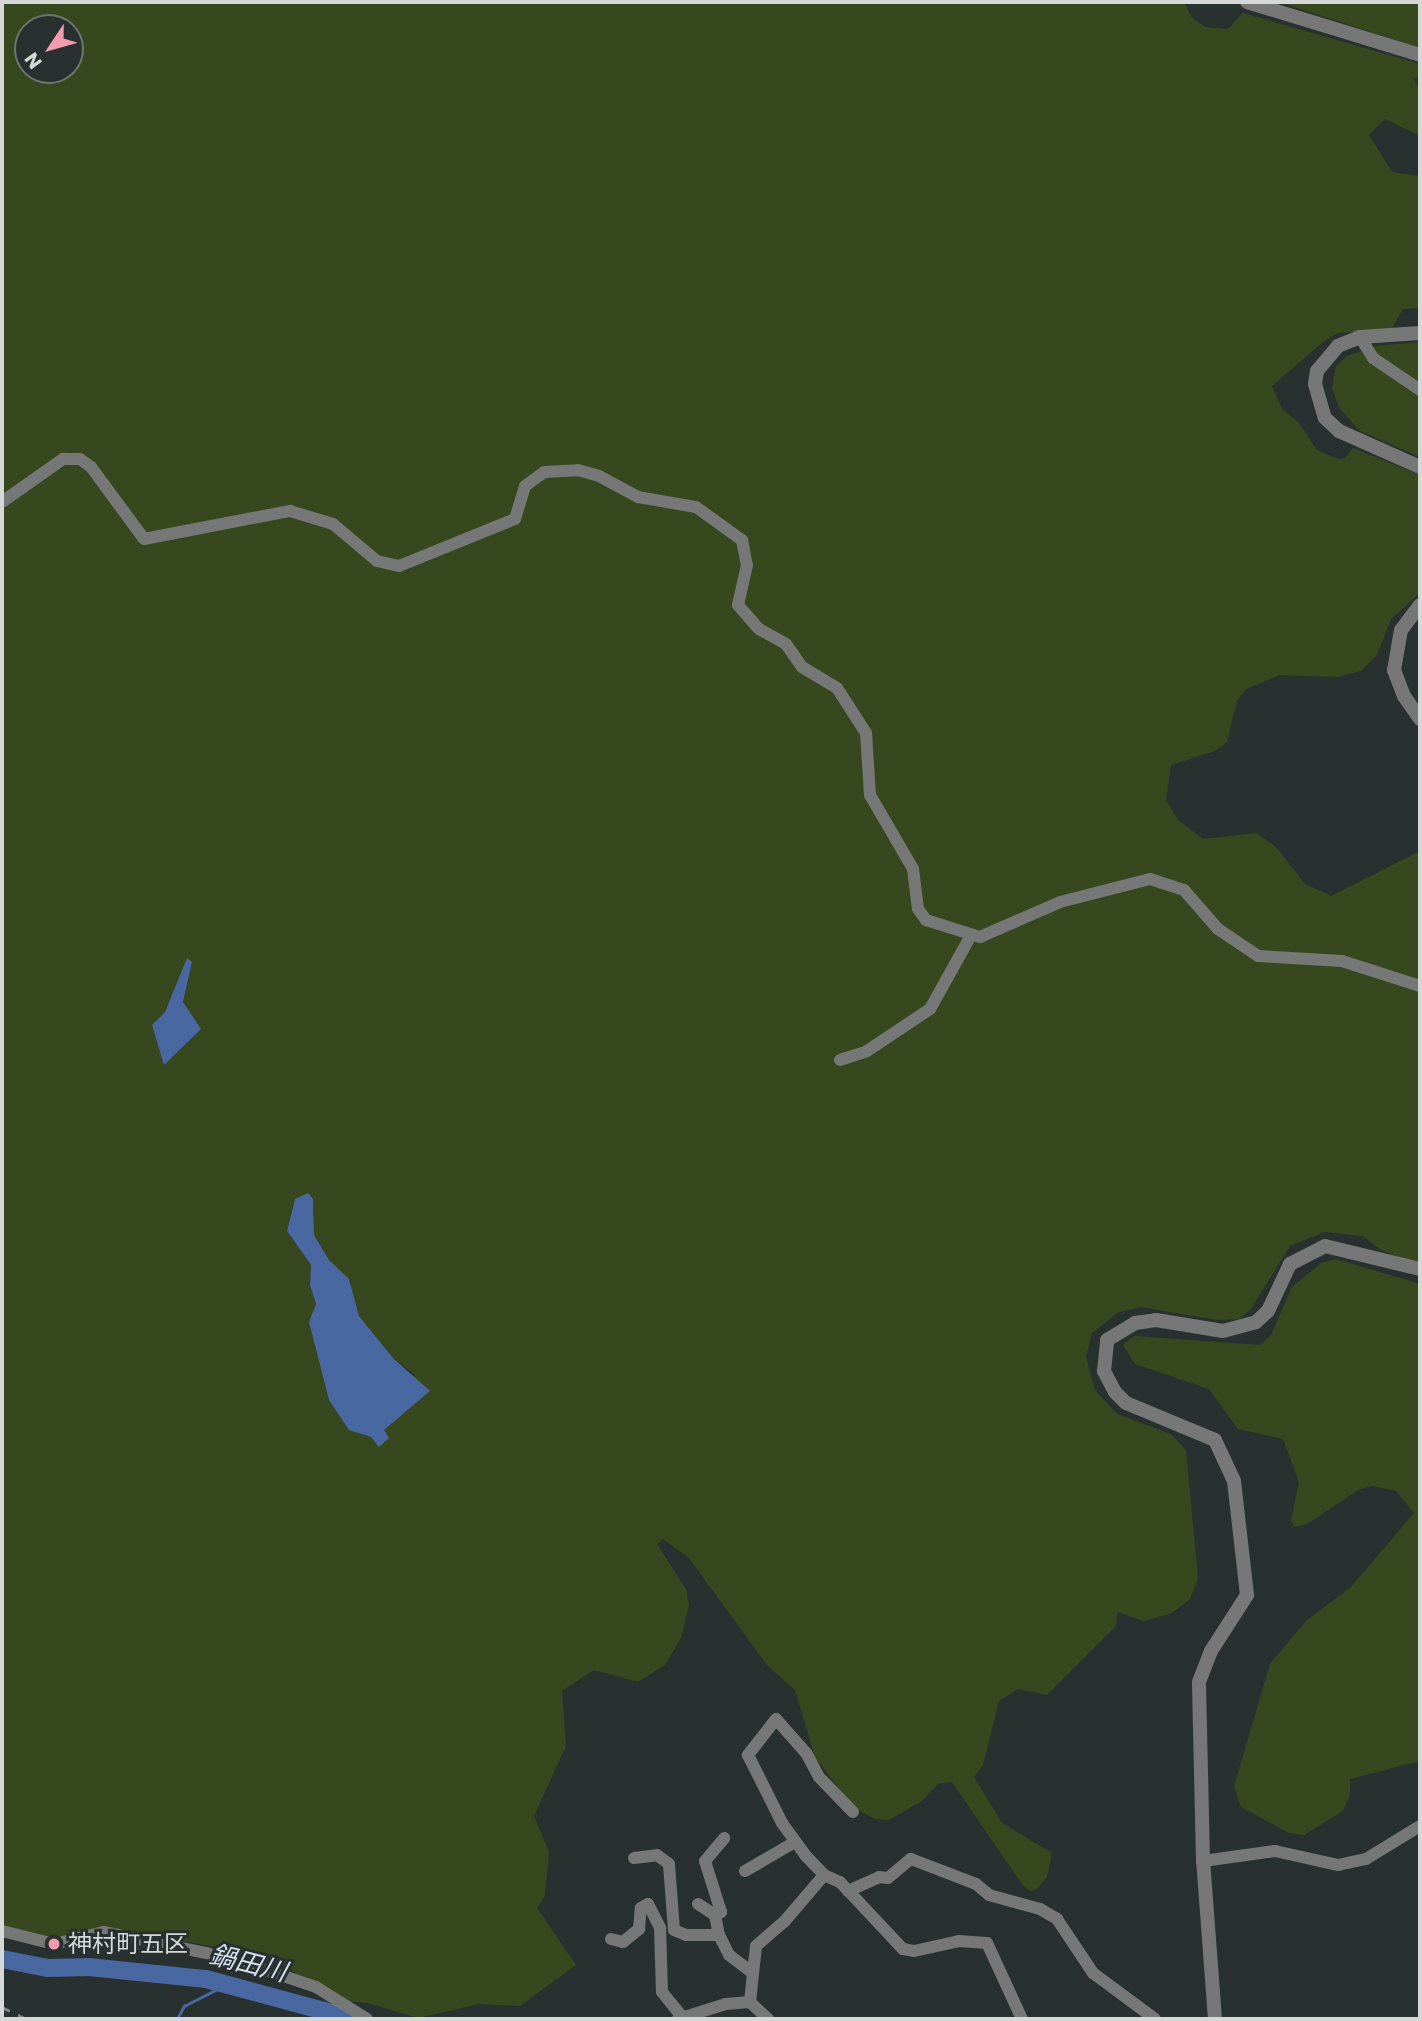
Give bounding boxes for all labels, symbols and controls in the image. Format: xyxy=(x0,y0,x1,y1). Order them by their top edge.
north arrow xyxy=(14,14,84,84)
text: N xyxy=(18,47,48,74)
place label: 神村町五区 xyxy=(68,1930,188,1958)
marker: 神村町五区 xyxy=(46,1936,62,1952)
water label: 鍋田川 xyxy=(206,1939,290,1989)

